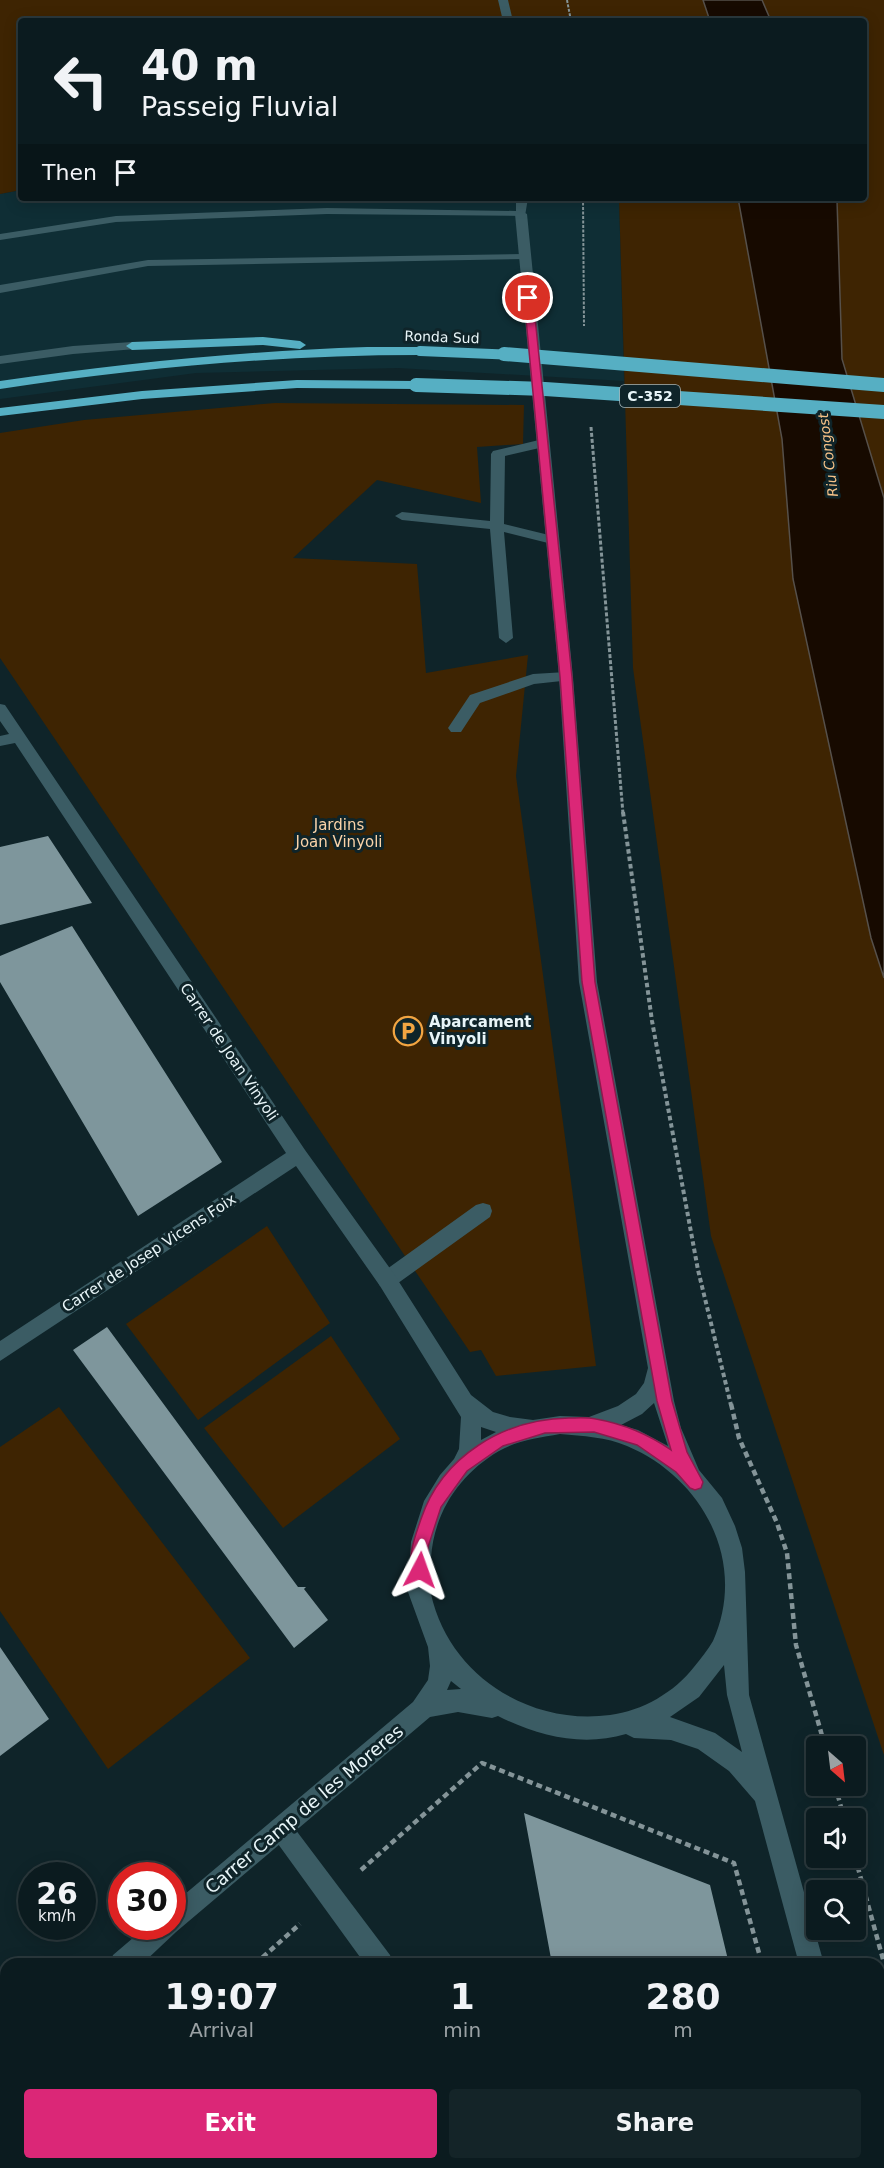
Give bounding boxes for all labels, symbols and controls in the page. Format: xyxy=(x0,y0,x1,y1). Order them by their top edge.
text: 40 m xyxy=(141,41,258,90)
icon: left xyxy=(42,42,120,120)
text: Passeig Fluvial xyxy=(141,91,338,122)
icon: arrive xyxy=(109,156,142,189)
text: Then xyxy=(42,160,97,185)
pin xyxy=(502,272,553,323)
icon: arrive xyxy=(511,281,544,314)
street label: Ronda Sud xyxy=(404,328,480,346)
road number: C-352 xyxy=(620,385,680,407)
water label: Riu Congost xyxy=(815,412,841,498)
park label: Jardins Joan Vinyoli xyxy=(294,816,383,851)
street label: Carrer de Joan Vinyoli xyxy=(176,980,282,1124)
place label: Aparcament Vinyoli xyxy=(429,1013,532,1048)
parking icon: Aparcament Vinyoli xyxy=(392,1015,424,1047)
street label: Carrer de Josep Vicens Foix xyxy=(59,1190,240,1316)
position arrow xyxy=(388,1538,452,1602)
street label: Carrer Camp de les Moreres xyxy=(201,1720,407,1898)
north arrow xyxy=(806,1736,866,1796)
map controls xyxy=(806,1736,866,1940)
button: sound xyxy=(806,1808,866,1868)
speed limit sign: 30 xyxy=(108,1862,186,1940)
text: 26 xyxy=(36,1876,78,1911)
button: search xyxy=(806,1880,866,1940)
text: km/h xyxy=(38,1907,76,1925)
text: 19:07 xyxy=(164,1976,279,2017)
text: 1 xyxy=(450,1976,475,2017)
text: 280 xyxy=(645,1976,721,2017)
text: Arrival xyxy=(189,2018,254,2042)
text: min xyxy=(443,2018,481,2042)
text: m xyxy=(673,2018,693,2042)
button: Exit xyxy=(24,2089,437,2158)
button: Share xyxy=(449,2089,861,2158)

